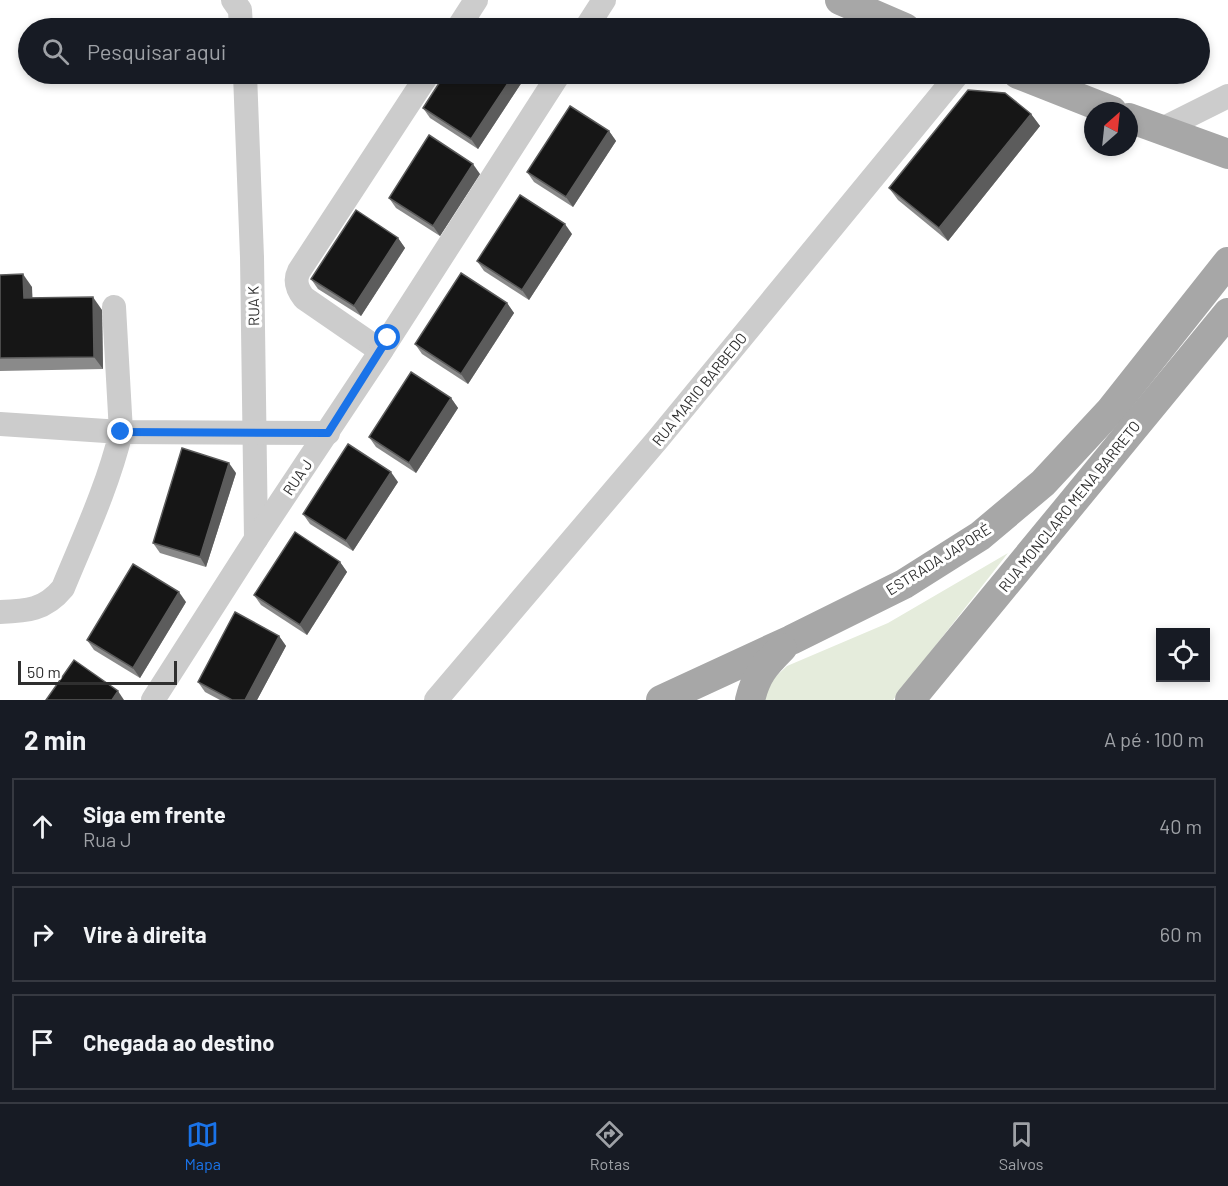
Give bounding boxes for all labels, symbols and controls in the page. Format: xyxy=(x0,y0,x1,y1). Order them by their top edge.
search box xyxy=(18,18,1210,84)
icon: search xyxy=(39,35,72,68)
text: Pesquisar aqui xyxy=(87,38,226,64)
north arrow xyxy=(1084,102,1138,156)
street label: RUA K xyxy=(244,286,262,326)
route start xyxy=(374,324,400,350)
street label: RUA MARIO BARBEDO xyxy=(648,329,750,449)
street label: RUA MONCLARO MENA BARRETO xyxy=(994,417,1144,595)
route end xyxy=(107,418,133,444)
street label: RUA J xyxy=(278,456,316,498)
street label: ESTRADA JAPORÉ xyxy=(882,520,994,598)
map controls xyxy=(1156,628,1210,682)
button: locate xyxy=(1156,628,1210,682)
scale bar xyxy=(18,658,177,686)
text: 50 m xyxy=(27,662,61,681)
text: 2 min xyxy=(24,724,86,755)
text: A pé · 100 m xyxy=(1104,727,1204,751)
text: Siga em frente xyxy=(83,801,226,827)
icon: ahead xyxy=(26,810,59,843)
text: 40 m xyxy=(1159,814,1202,838)
text: Rua J xyxy=(83,827,132,851)
icon: right xyxy=(26,918,59,951)
text: Vire à direita xyxy=(83,921,207,947)
text: 60 m xyxy=(1160,922,1202,946)
icon: arrive xyxy=(26,1026,59,1059)
text: Chegada ao destino xyxy=(83,1029,274,1055)
tab: Mapa xyxy=(184,1118,221,1173)
tab: Rotas xyxy=(590,1118,630,1173)
tab: Salvos xyxy=(999,1118,1044,1173)

